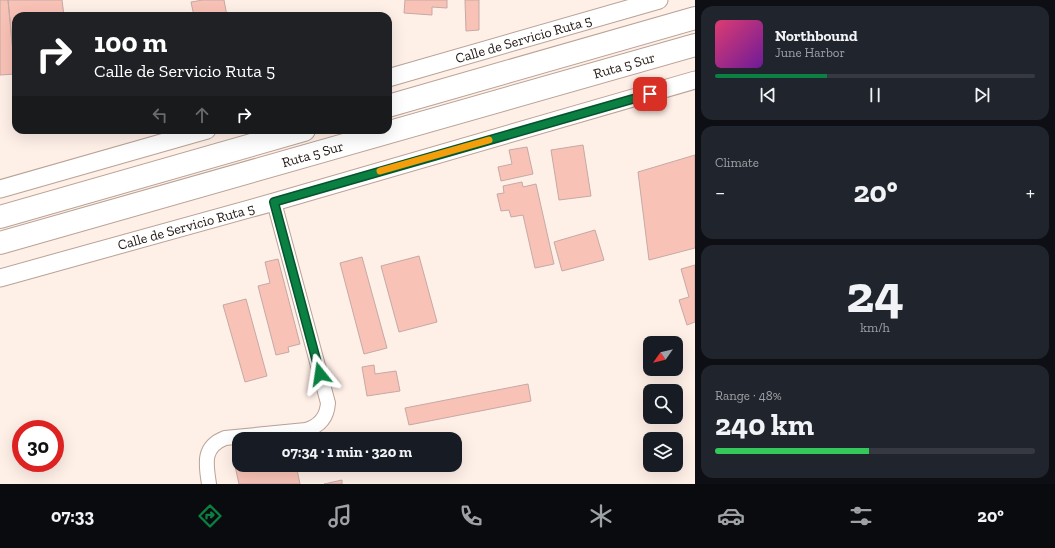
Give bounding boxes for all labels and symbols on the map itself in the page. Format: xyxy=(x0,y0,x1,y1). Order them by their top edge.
street label: Calle de Servicio Ruta 5 xyxy=(453,12,594,67)
street label: Ruta 5 Sur xyxy=(592,49,657,82)
pin xyxy=(633,77,667,111)
street label: Ruta 5 Sur xyxy=(280,138,346,171)
street label: Calle de Servicio Ruta 5 xyxy=(116,200,256,254)
north arrow xyxy=(643,336,683,376)
position arrow xyxy=(299,353,341,395)
speed limit sign: 30 xyxy=(12,420,64,472)

